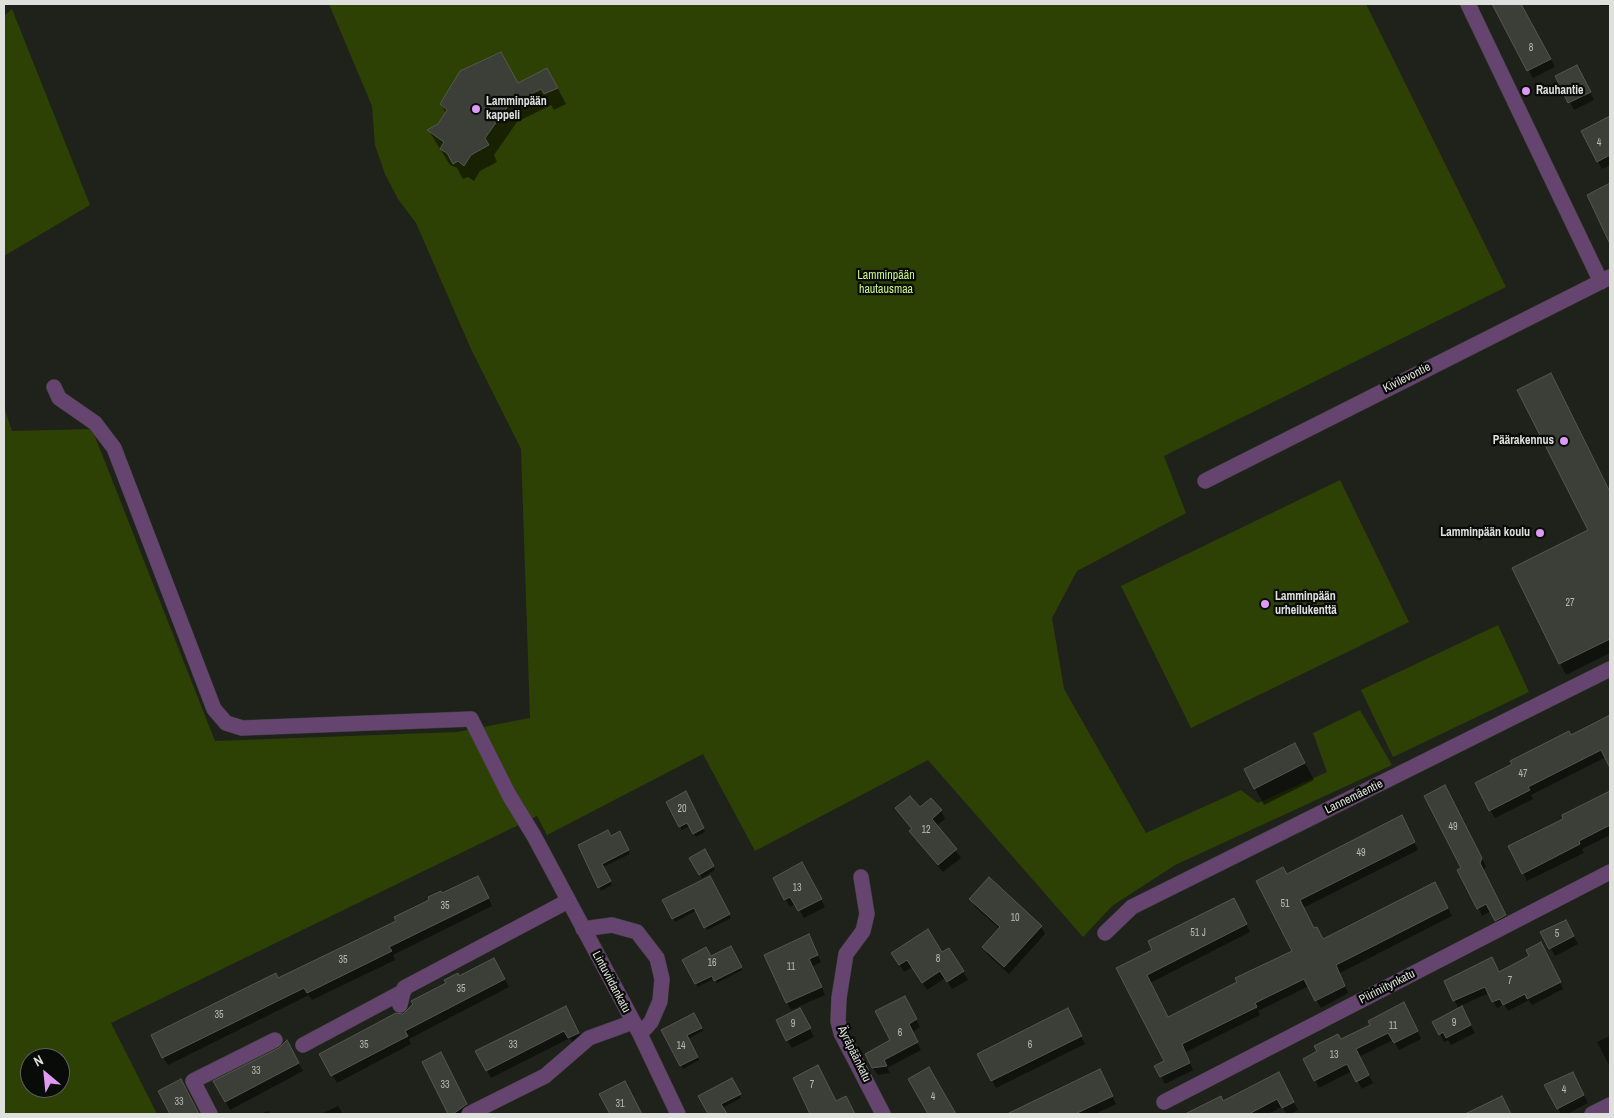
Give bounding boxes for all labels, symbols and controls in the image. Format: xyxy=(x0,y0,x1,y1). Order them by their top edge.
house number: 8 xyxy=(1529,42,1533,54)
place label: Rauhantie xyxy=(1536,84,1584,98)
marker: Rauhantie xyxy=(1520,85,1532,97)
place label: Lamminpään kappeli xyxy=(486,95,547,123)
marker: Lamminpään kappeli xyxy=(470,103,482,115)
house number: 4 xyxy=(1597,137,1601,149)
park label: Lamminpään hautausmaa xyxy=(857,269,915,297)
street label: Kivilevontie xyxy=(1381,360,1433,396)
place label: Päärakennus xyxy=(1493,434,1554,448)
marker: Päärakennus xyxy=(1558,435,1570,447)
place label: Lamminpään koulu xyxy=(1440,526,1530,540)
marker: Lamminpään koulu xyxy=(1534,527,1546,539)
place label: Lamminpään urheilukenttä xyxy=(1275,590,1337,618)
house number: 27 xyxy=(1565,597,1575,609)
marker: Lamminpään urheilukenttä xyxy=(1259,598,1271,610)
house number: 47 xyxy=(1518,768,1528,780)
street label: Lannemäentie xyxy=(1323,777,1385,817)
house number: 20 xyxy=(677,803,687,815)
house number: 49 xyxy=(1448,821,1458,833)
house number: 12 xyxy=(921,824,931,836)
house number: 49 xyxy=(1356,847,1366,859)
house number: 13 xyxy=(792,882,802,894)
house number: 51 xyxy=(1280,898,1290,910)
house number: 35 xyxy=(440,900,450,912)
house number: 10 xyxy=(1010,912,1020,924)
house number: 51 J xyxy=(1190,927,1206,939)
house number: 5 xyxy=(1555,928,1559,940)
street label: Lintuviidankatu xyxy=(589,949,633,1015)
house number: 8 xyxy=(936,953,940,965)
house number: 35 xyxy=(338,954,348,966)
house number: 16 xyxy=(707,957,717,969)
house number: 11 xyxy=(787,961,795,973)
street label: Piiriniitynkatu xyxy=(1357,967,1417,1007)
house number: 7 xyxy=(1508,975,1512,987)
house number: 35 xyxy=(456,983,466,995)
house number: 35 xyxy=(214,1009,224,1021)
house number: 9 xyxy=(1452,1017,1456,1029)
house number: 9 xyxy=(791,1018,795,1030)
house number: 11 xyxy=(1389,1020,1397,1032)
street label: Äyräpäänkatu xyxy=(834,1024,874,1084)
house number: 6 xyxy=(898,1027,902,1039)
house number: 35 xyxy=(359,1039,369,1051)
house number: 33 xyxy=(508,1039,518,1051)
house number: 6 xyxy=(1028,1039,1032,1051)
house number: 14 xyxy=(676,1040,686,1052)
north arrow xyxy=(20,1048,70,1098)
house number: 13 xyxy=(1329,1049,1339,1061)
text: N xyxy=(31,1051,46,1071)
house number: 33 xyxy=(251,1065,261,1077)
house number: 33 xyxy=(440,1079,450,1091)
house number: 7 xyxy=(810,1079,814,1091)
house number: 4 xyxy=(1562,1084,1566,1096)
house number: 4 xyxy=(931,1091,935,1103)
house number: 33 xyxy=(174,1096,184,1108)
house number: 31 xyxy=(615,1098,625,1110)

